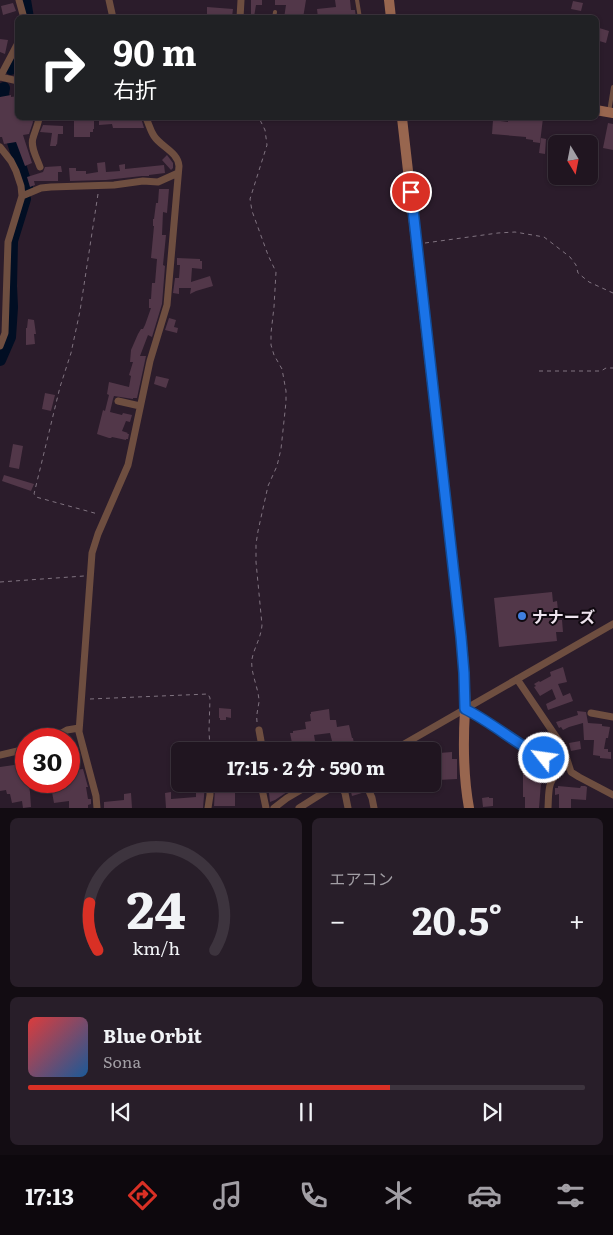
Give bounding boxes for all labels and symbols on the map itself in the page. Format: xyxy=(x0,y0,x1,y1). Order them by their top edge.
north arrow xyxy=(548,135,598,185)
pin xyxy=(390,171,432,213)
place label: ナナーズ xyxy=(532,604,595,628)
marker: ナナーズ xyxy=(516,610,528,622)
speed limit sign: 30 xyxy=(15,728,80,793)
position arrow xyxy=(517,731,569,783)

